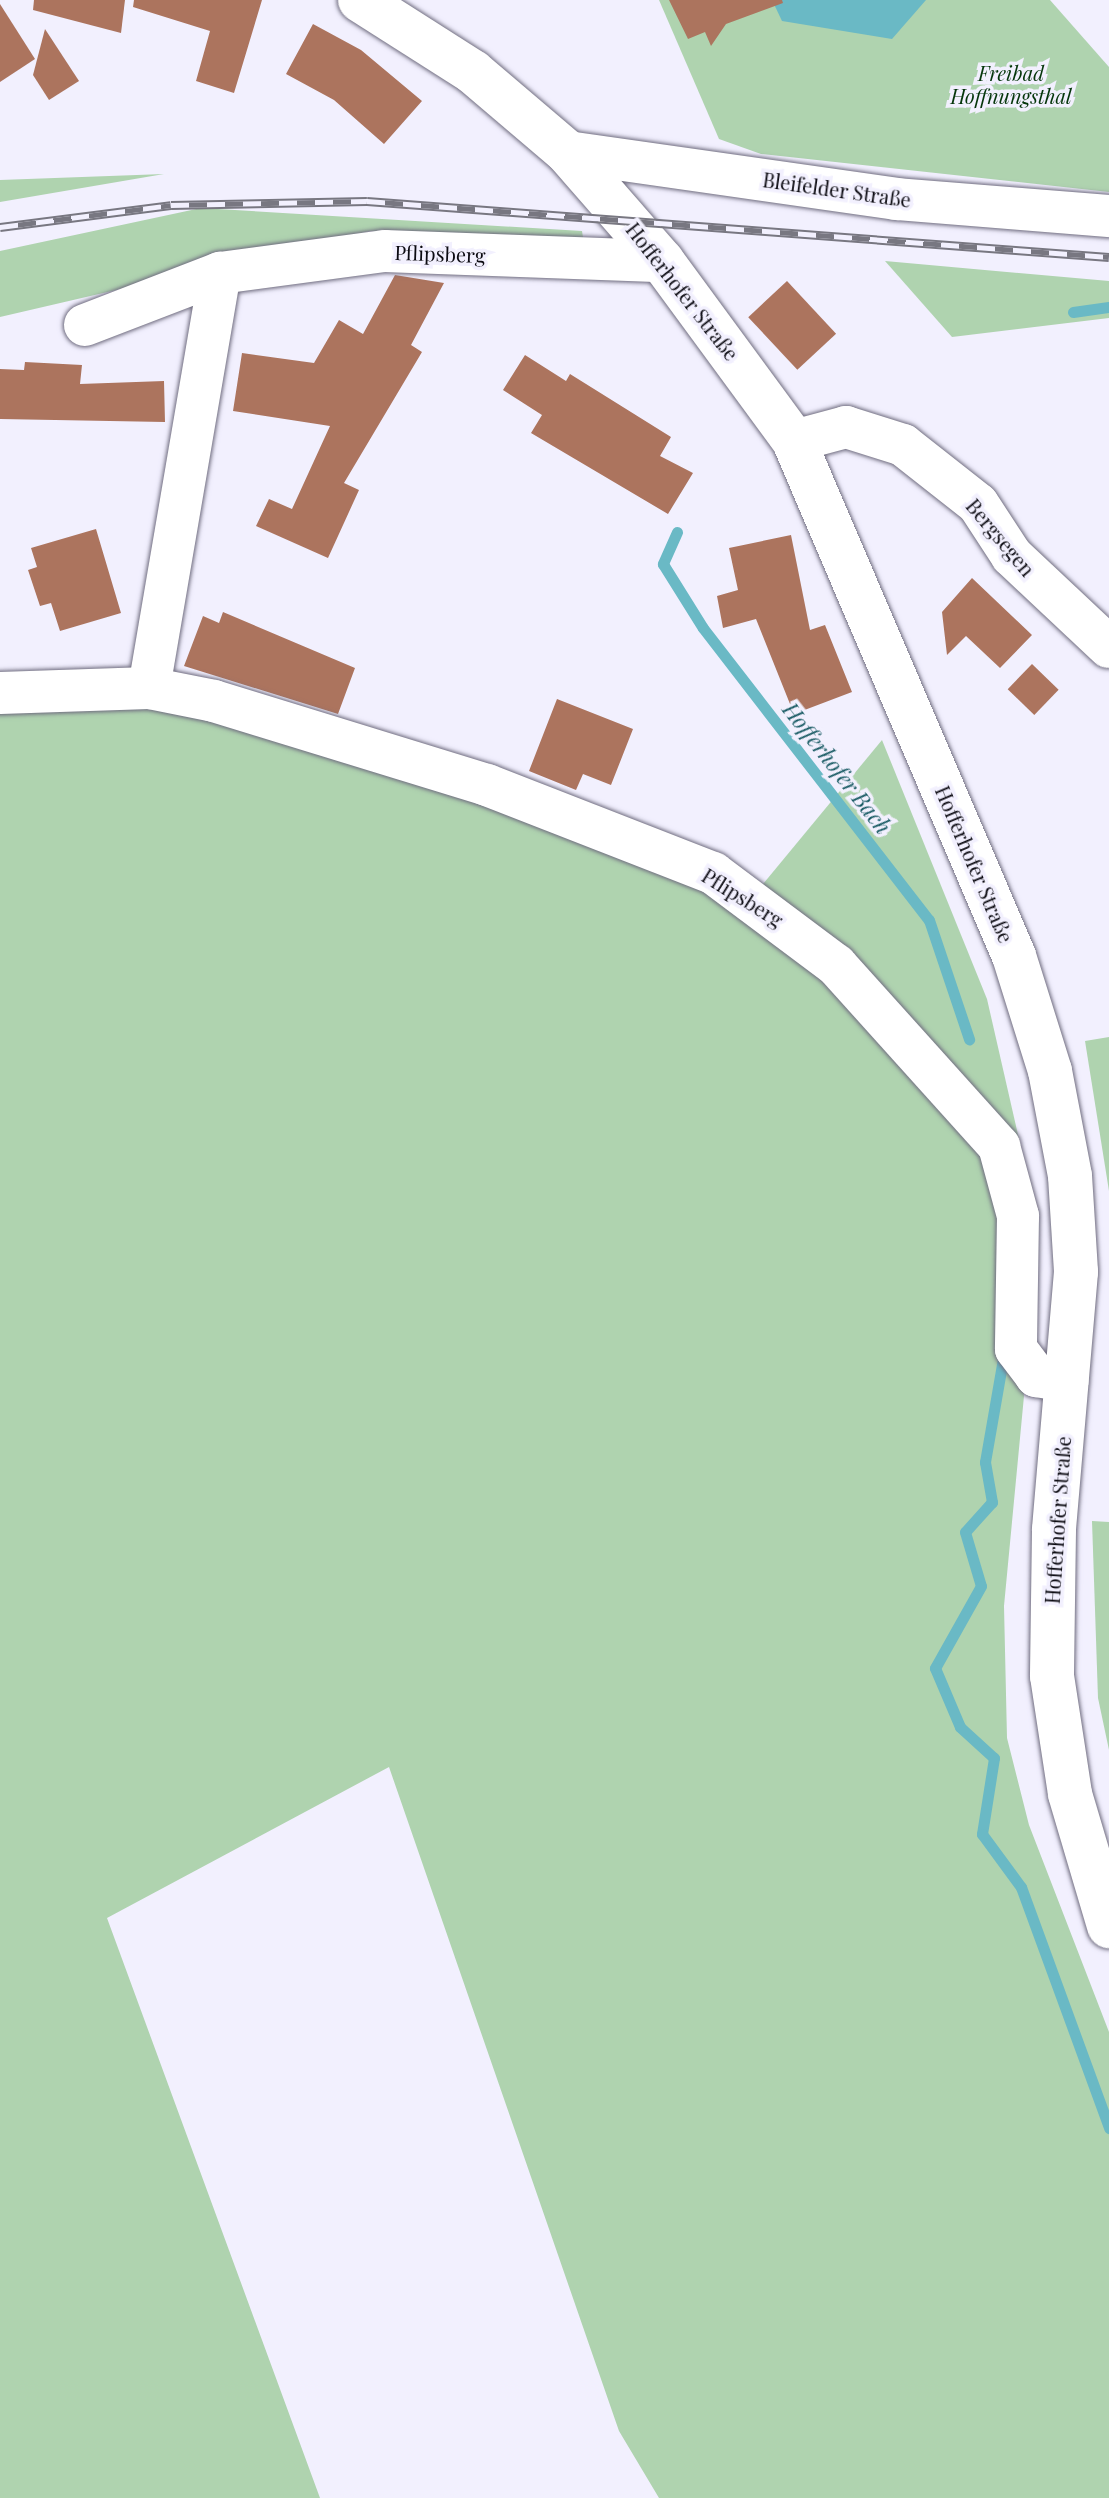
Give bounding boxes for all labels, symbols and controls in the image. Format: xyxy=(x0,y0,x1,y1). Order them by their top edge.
park label: Freibad Hoffnungsthal xyxy=(950,60,1072,107)
street label: Bleifelder Straße xyxy=(761,167,913,211)
street label: Hofferhofer Straße xyxy=(622,217,744,365)
street label: Pflipsberg xyxy=(394,239,486,267)
street label: Bergsegen xyxy=(962,494,1040,580)
water label: Hofferhofer Bach xyxy=(777,697,897,839)
street label: Hofferhofer Straße xyxy=(931,782,1019,946)
street label: Pflipsberg xyxy=(698,863,788,931)
street label: Hofferhofer Straße xyxy=(1039,1435,1075,1605)

